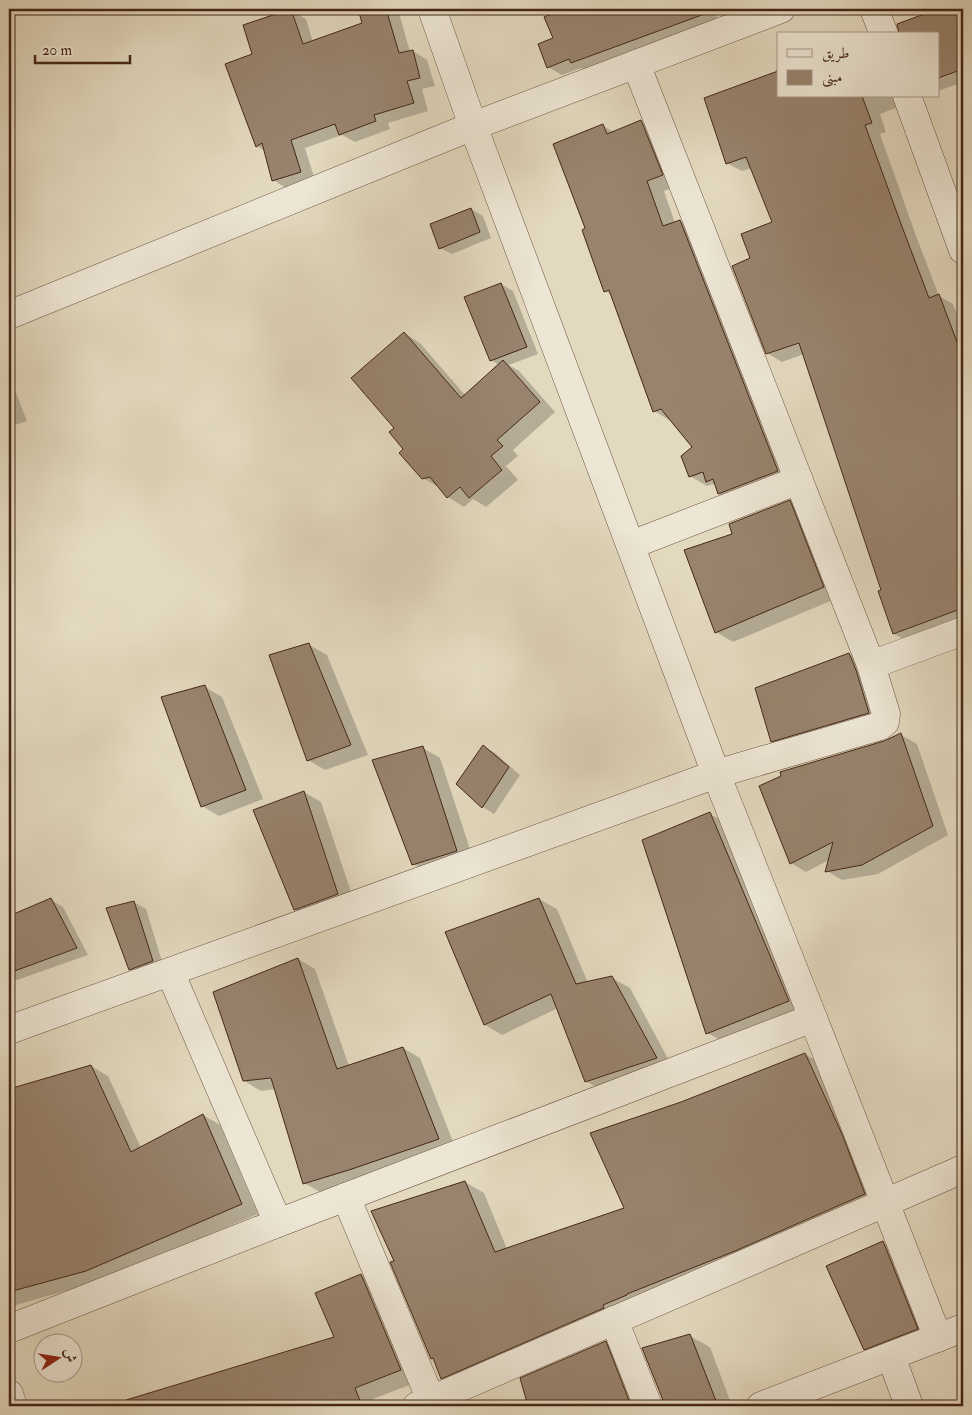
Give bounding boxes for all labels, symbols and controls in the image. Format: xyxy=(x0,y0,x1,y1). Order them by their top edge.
scale bar xyxy=(35,32,130,64)
legend xyxy=(777,32,940,98)
text: 20 m xyxy=(42,41,72,60)
text: طريق xyxy=(822,44,849,63)
text: مبنى xyxy=(822,68,842,88)
north arrow xyxy=(32,1332,82,1382)
text: ش xyxy=(60,1347,80,1364)

